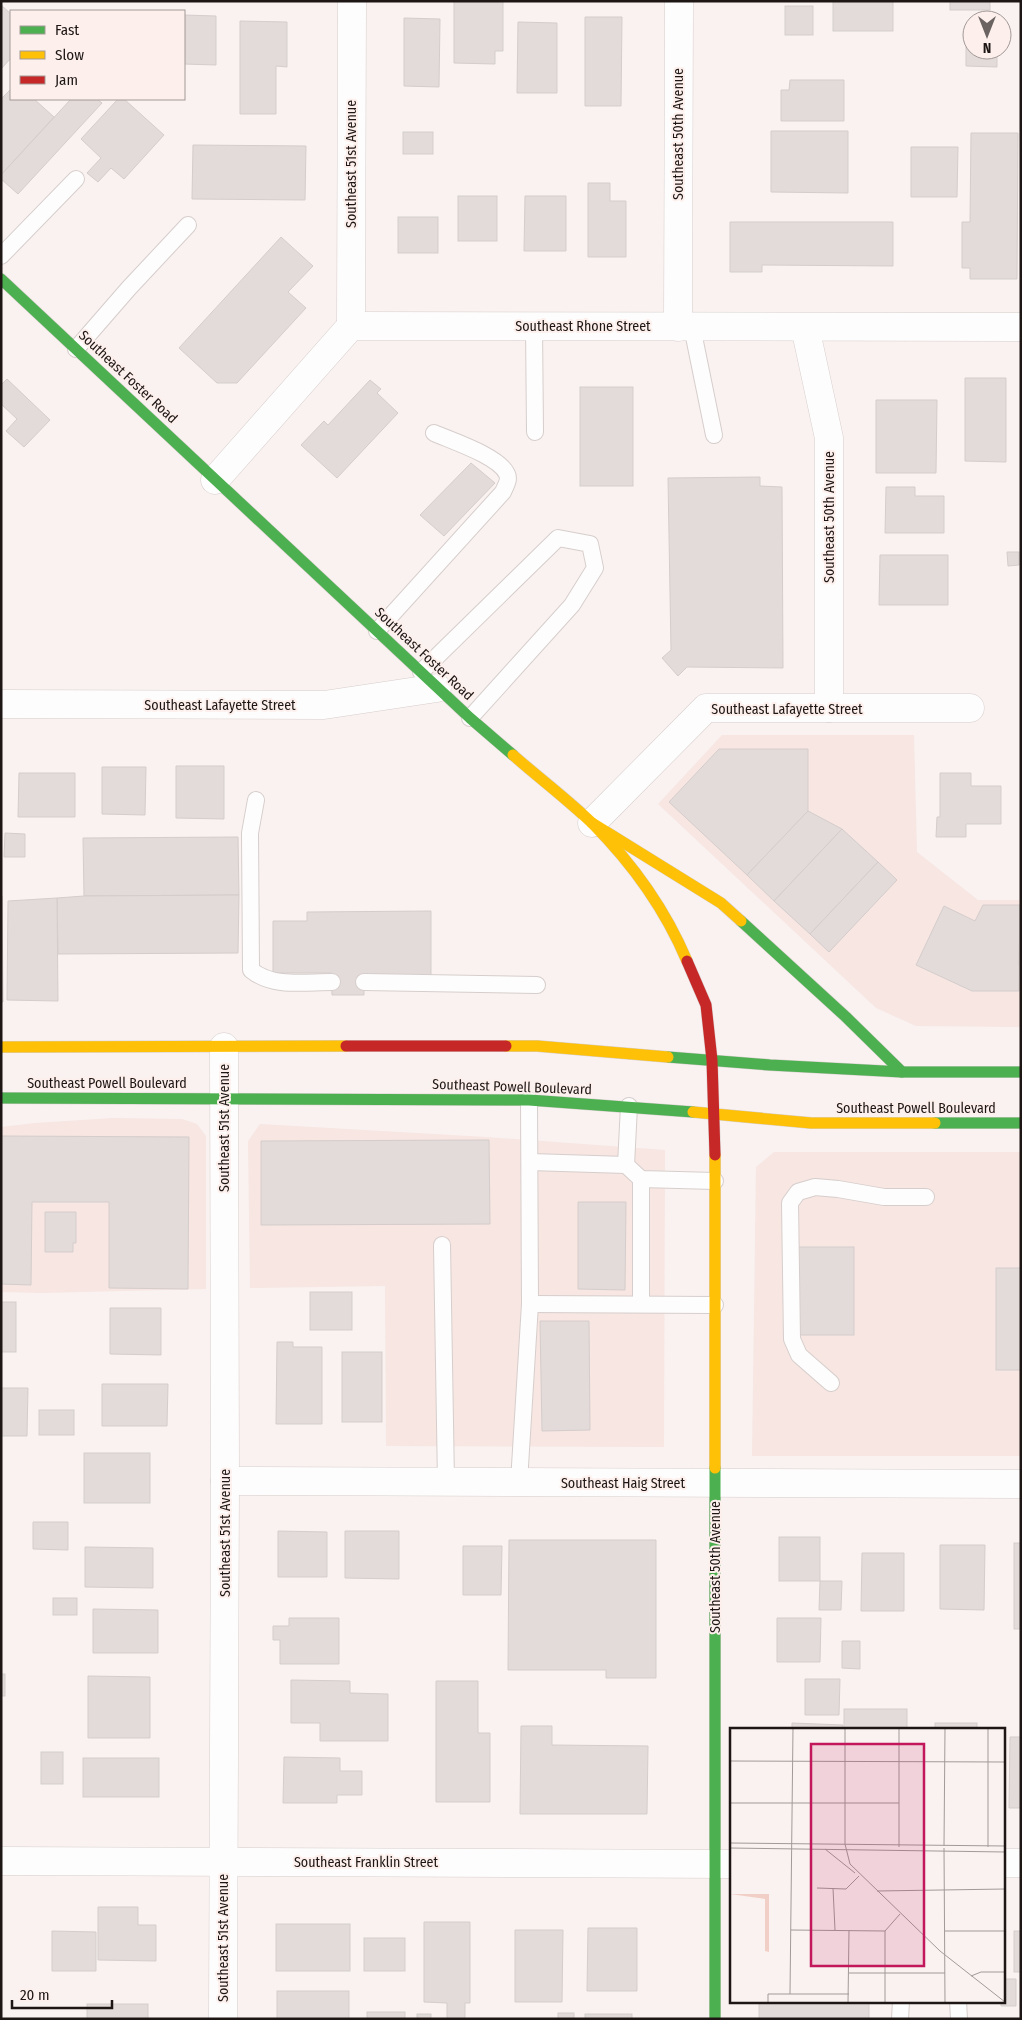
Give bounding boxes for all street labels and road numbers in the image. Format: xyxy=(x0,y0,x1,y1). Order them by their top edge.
street label: Southeast 50th Avenue xyxy=(670,68,687,200)
street label: Southeast 51st Avenue xyxy=(343,100,360,228)
street label: Southeast Rhone Street xyxy=(515,318,651,335)
street label: Southeast Foster Road xyxy=(75,327,181,427)
street label: Southeast 50th Avenue xyxy=(821,451,838,583)
street label: Southeast Foster Road xyxy=(371,604,477,704)
street label: Southeast Lafayette Street xyxy=(144,697,296,714)
street label: Southeast Lafayette Street xyxy=(711,701,863,718)
street label: Southeast 51st Avenue xyxy=(216,1064,233,1192)
street label: Southeast Powell Boulevard xyxy=(27,1075,187,1092)
street label: Southeast Powell Boulevard xyxy=(432,1076,592,1098)
street label: Southeast Powell Boulevard xyxy=(836,1100,996,1117)
street label: Southeast 51st Avenue xyxy=(217,1469,234,1597)
street label: Southeast Haig Street xyxy=(561,1475,685,1492)
street label: Southeast 50th Avenue xyxy=(707,1501,724,1633)
street label: Southeast Franklin Street xyxy=(294,1854,438,1871)
street label: Southeast 51st Avenue xyxy=(215,1874,232,2002)

